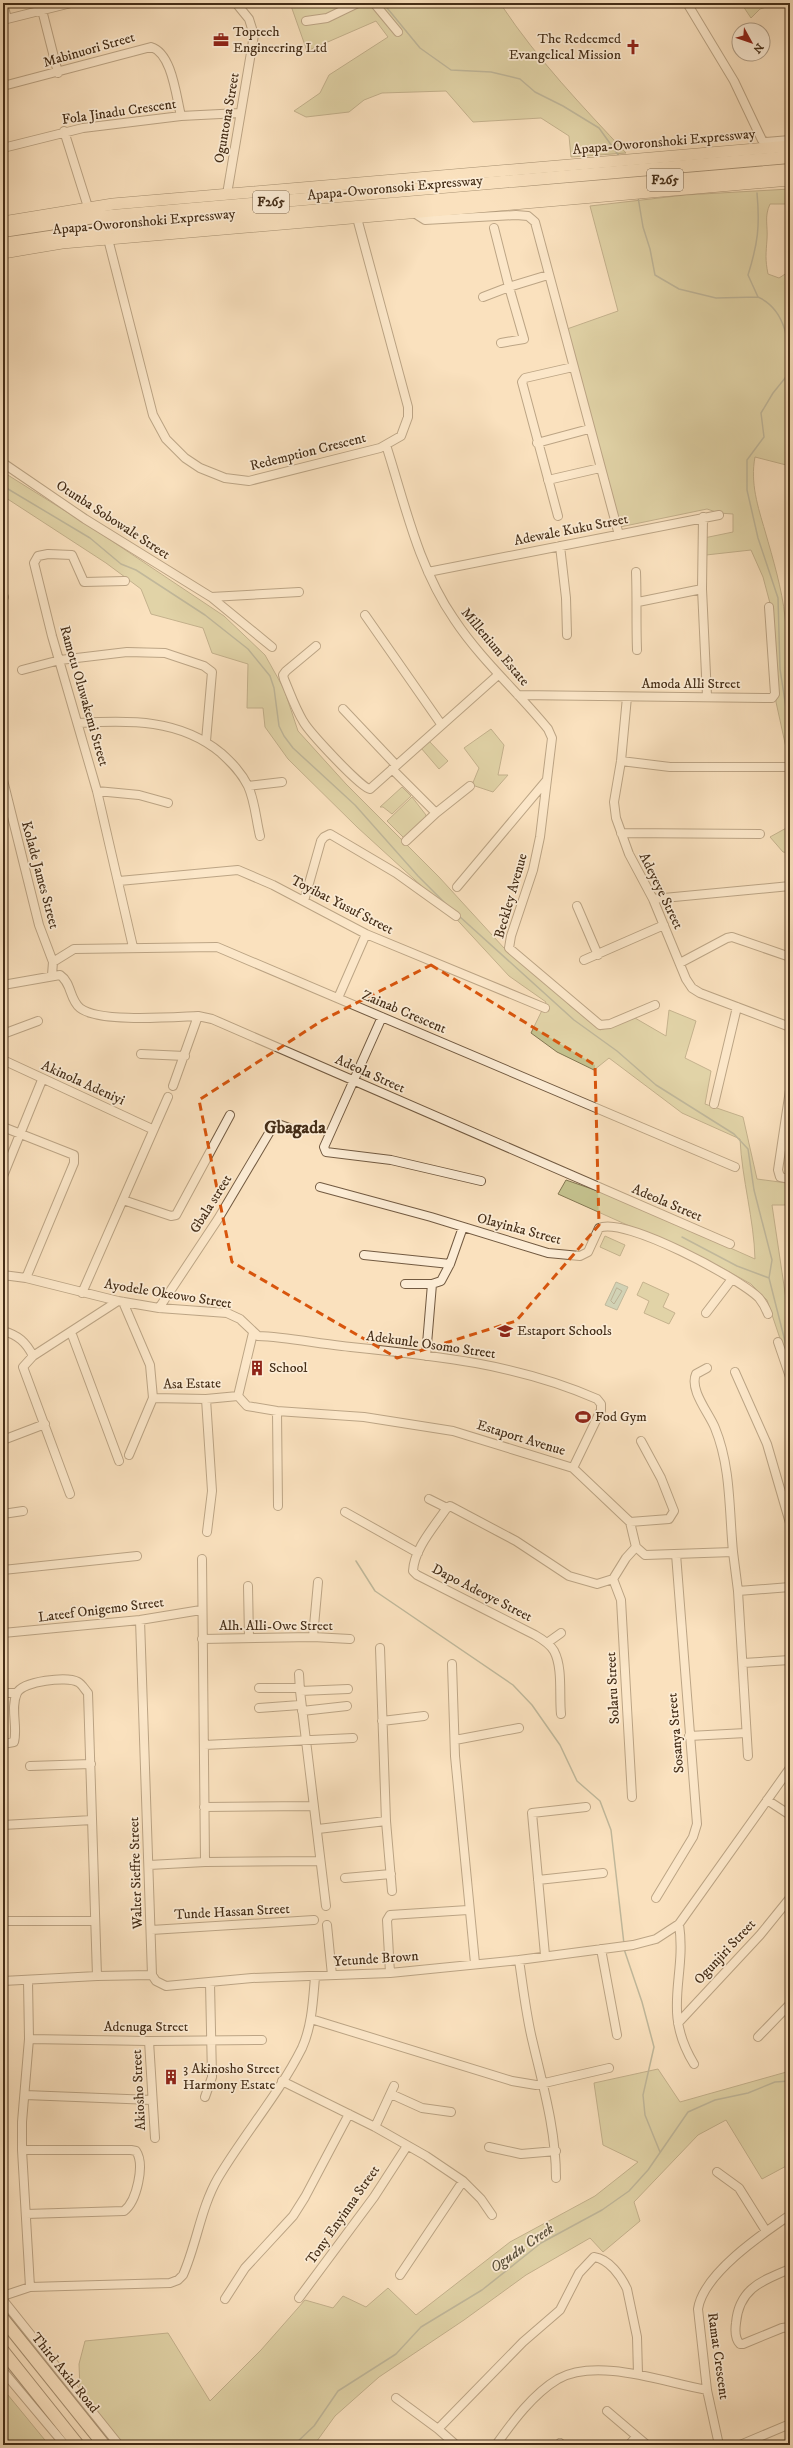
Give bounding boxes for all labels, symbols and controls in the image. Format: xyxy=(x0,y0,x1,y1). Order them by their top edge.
north arrow xyxy=(731,22,771,62)
place label: Toptech Engineering Ltd xyxy=(233,23,327,57)
street label: Mabinuori Street xyxy=(41,28,137,72)
place label: The Redeemed Evangelical Mission xyxy=(509,30,622,64)
office icon: Toptech Engineering Ltd xyxy=(212,31,230,49)
church icon: The Redeemed Evangelical Mission xyxy=(624,38,642,56)
text: N xyxy=(750,40,766,56)
street label: Oguntona Street xyxy=(210,71,244,165)
street label: Fola Jinadu Crescent xyxy=(61,95,178,129)
street label: Apapa-Oworonshoki Expressway xyxy=(572,125,756,159)
road number: F265 xyxy=(647,169,683,191)
street label: Apapa-Oworonsoki Expressway xyxy=(307,171,484,205)
road number: F265 xyxy=(253,191,289,213)
street label: Apapa-Oworonshoki Expressway xyxy=(52,205,236,239)
street label: Redemption Crescent xyxy=(248,429,368,475)
street label: Otunba Sobowale Street xyxy=(53,476,174,564)
street label: Adewale Kuku Street xyxy=(512,510,630,550)
street label: Millenium Estate xyxy=(457,604,533,690)
street label: Ramotu Oluwakemi Street xyxy=(55,624,113,769)
street label: Amoda Alli Street xyxy=(641,675,741,693)
street label: Kolade James Street xyxy=(17,819,63,931)
street label: Adeyeye Street xyxy=(635,850,687,933)
street label: Beckley Avenue xyxy=(490,851,532,941)
street label: Toyibat Yusuf Street xyxy=(288,871,397,939)
street label: Zainab Crescent xyxy=(359,986,449,1038)
street label: Adeola Street xyxy=(332,1051,408,1098)
street label: Akinola Adeniyi xyxy=(38,1057,128,1110)
district label: Gbagada xyxy=(264,1117,326,1139)
street label: Gbala street xyxy=(186,1171,236,1237)
street label: Adeola Street xyxy=(629,1180,705,1226)
street label: Olayinka Street xyxy=(475,1209,564,1249)
street label: Ayodele Okeowo Street xyxy=(103,1275,234,1313)
school or university icon: Estaport Schools xyxy=(496,1322,514,1340)
place label: Estaport Schools xyxy=(517,1322,612,1340)
street label: Adekunle Osomo Street xyxy=(365,1327,497,1363)
building icon: School xyxy=(248,1359,266,1377)
place label: School xyxy=(269,1359,308,1377)
street label: Asa Estate xyxy=(163,1374,221,1394)
sports icon: Fod Gym xyxy=(574,1408,592,1426)
place label: Fod Gym xyxy=(595,1408,647,1426)
street label: Estaport Avenue xyxy=(474,1416,568,1460)
street label: Dapo Adeoye Street xyxy=(429,1560,536,1626)
street label: Lateef Onigemo Street xyxy=(37,1593,165,1627)
street label: Alh. Alli-Owe Street xyxy=(219,1617,334,1635)
street label: Solaru Street xyxy=(602,1651,624,1725)
street label: Sosanya Street xyxy=(663,1692,688,1774)
street label: Walter Sieffre Street xyxy=(125,1816,147,1930)
street label: Tunde Hassan Street xyxy=(174,1900,291,1924)
street label: Ogunjiri Street xyxy=(690,1915,760,1988)
street label: Yetunde Brown xyxy=(333,1947,420,1971)
street label: Adenuga Street xyxy=(104,2018,189,2036)
street label: Akiosho Street xyxy=(128,2048,150,2131)
place label: 3 Akinosho Street Harmony Estate xyxy=(183,2060,280,2094)
building icon: 3 Akinosho Street Harmony Estate xyxy=(162,2068,180,2086)
street label: Tony Enyinna Street xyxy=(302,2162,384,2268)
water label: Ogudu Creek xyxy=(486,2219,558,2277)
street label: Ramat Crescent xyxy=(703,2311,733,2401)
street label: Third Axial Road xyxy=(27,2329,103,2417)

